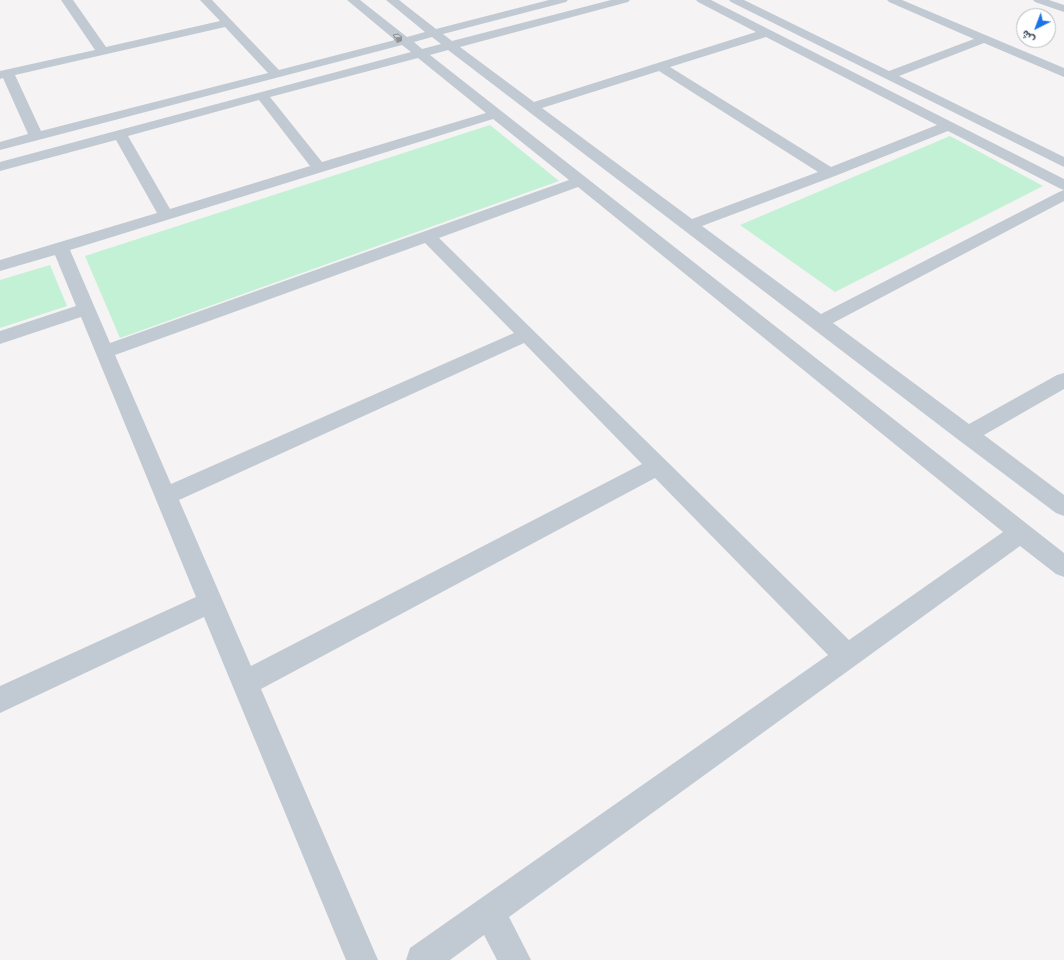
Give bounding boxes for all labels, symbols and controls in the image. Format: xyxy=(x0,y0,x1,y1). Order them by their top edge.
north arrow xyxy=(1016,8,1056,48)
text: ش xyxy=(1019,27,1038,46)

